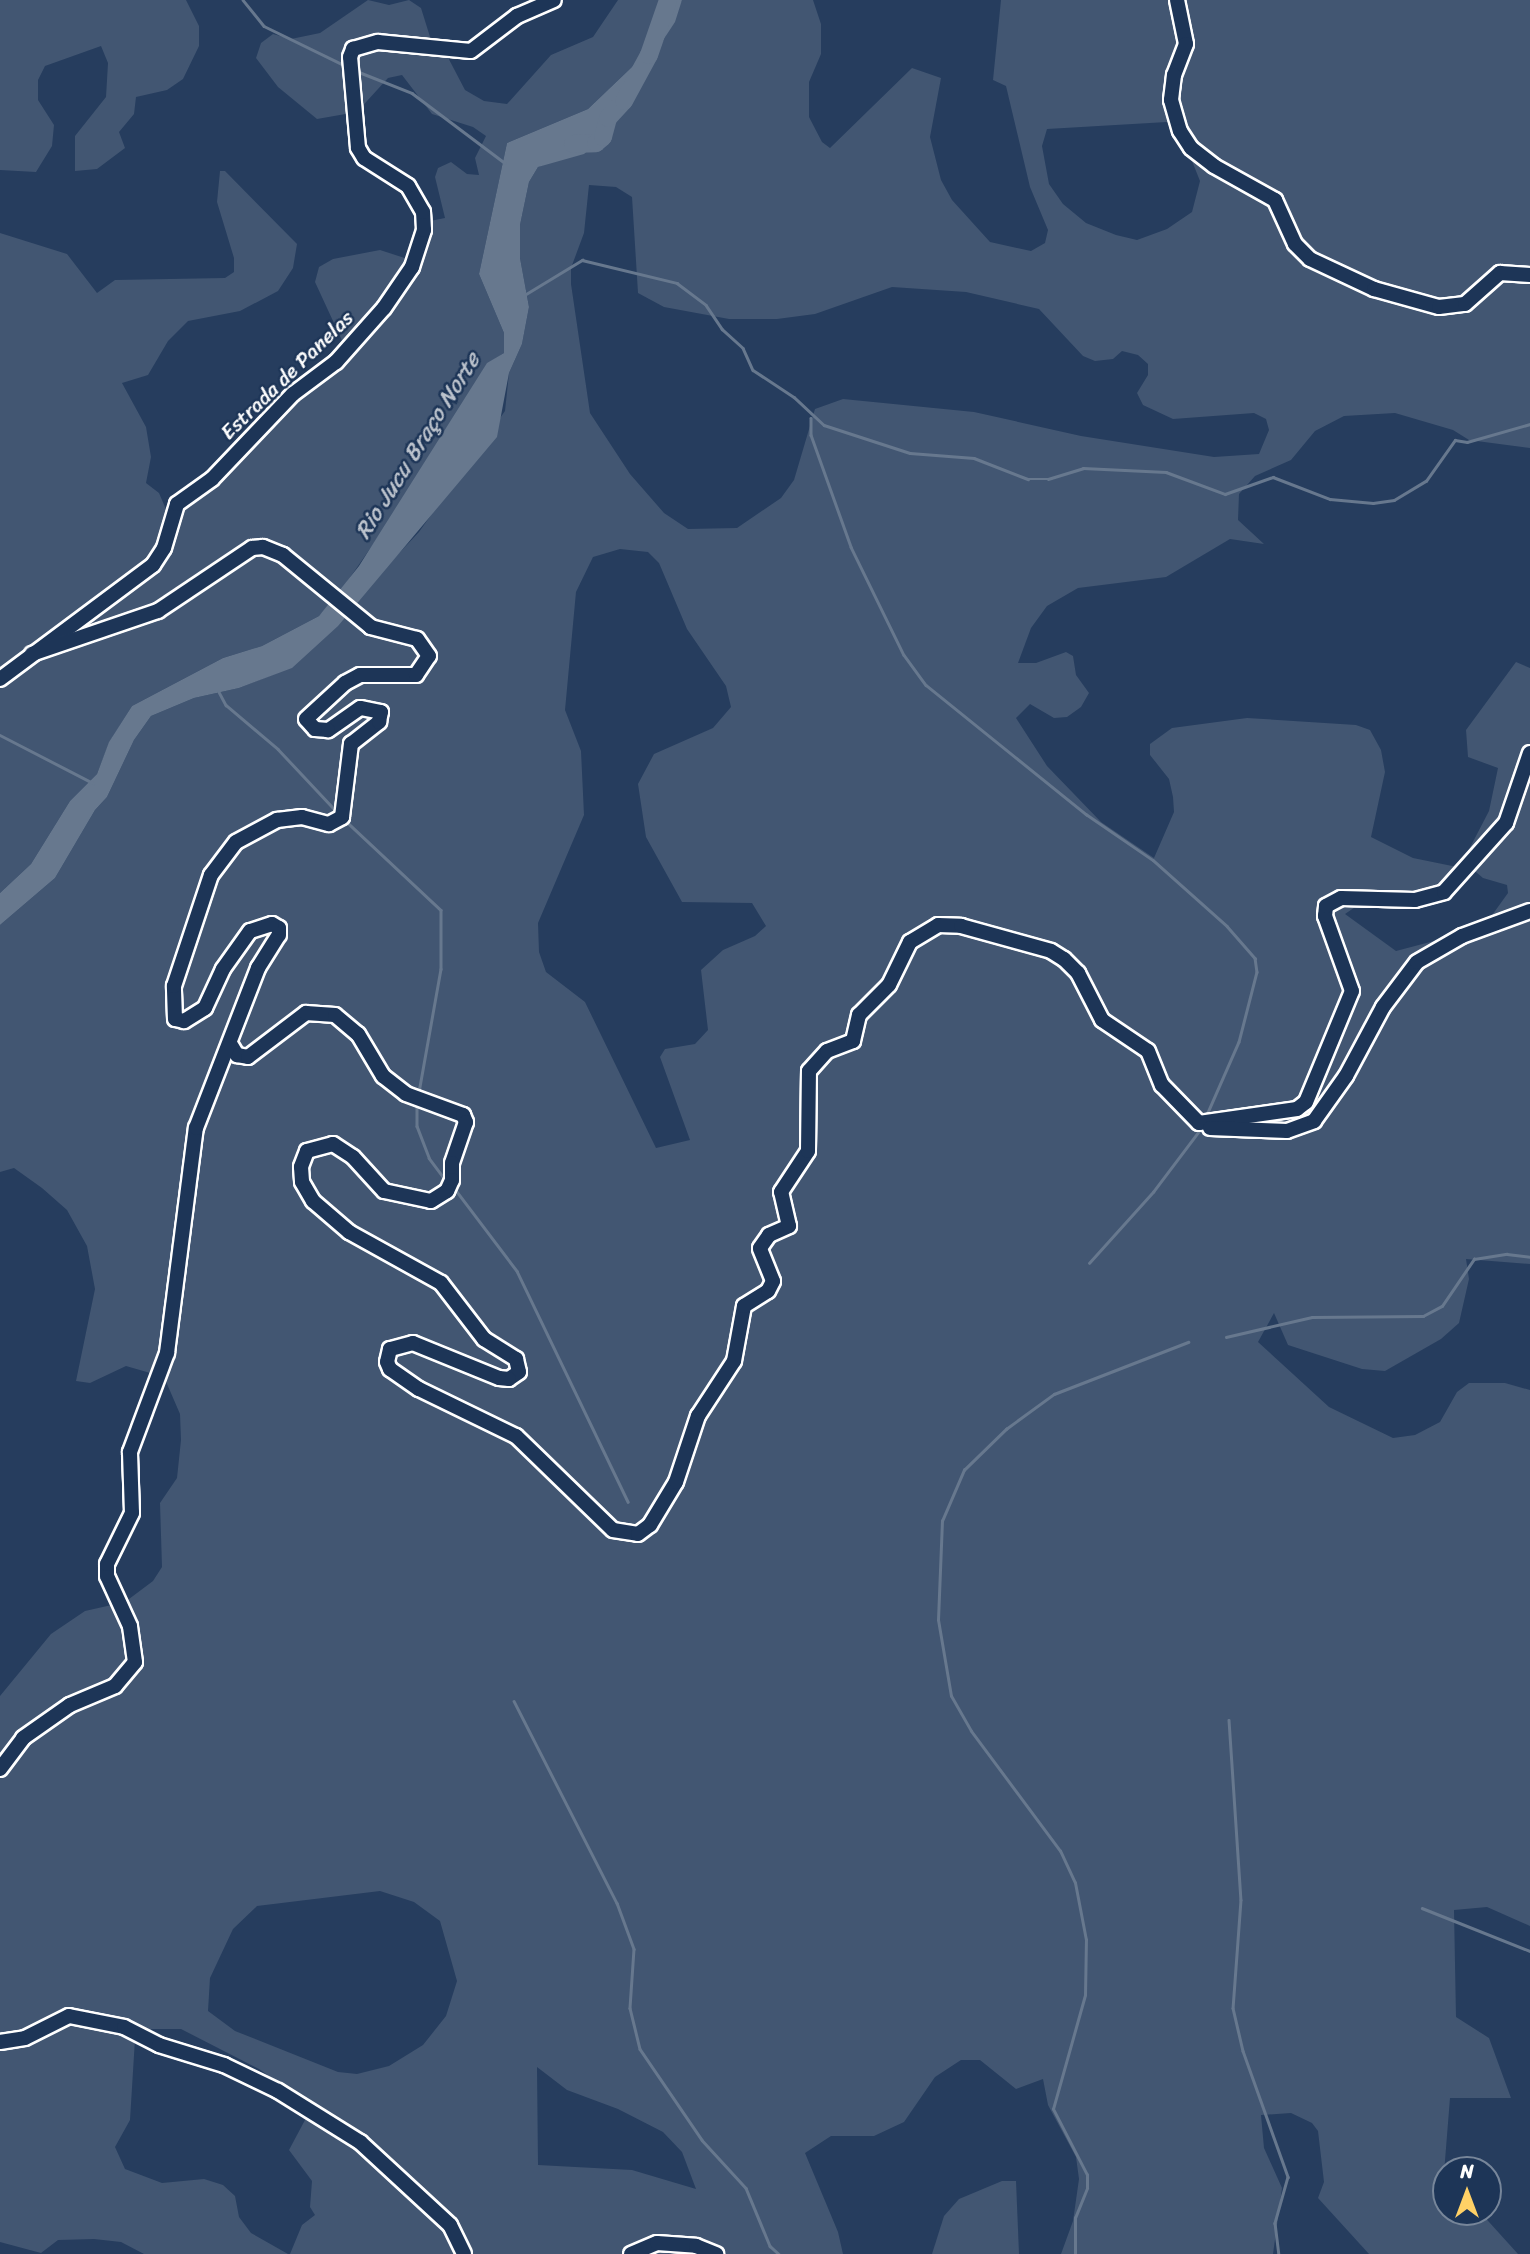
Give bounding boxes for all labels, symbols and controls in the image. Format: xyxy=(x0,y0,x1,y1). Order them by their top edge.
street label: Estrada de Panelas xyxy=(215,305,359,445)
water label: Rio Jucu Braço Norte xyxy=(349,348,487,544)
text: N xyxy=(1460,2155,1474,2188)
north arrow xyxy=(1432,2156,1502,2226)

